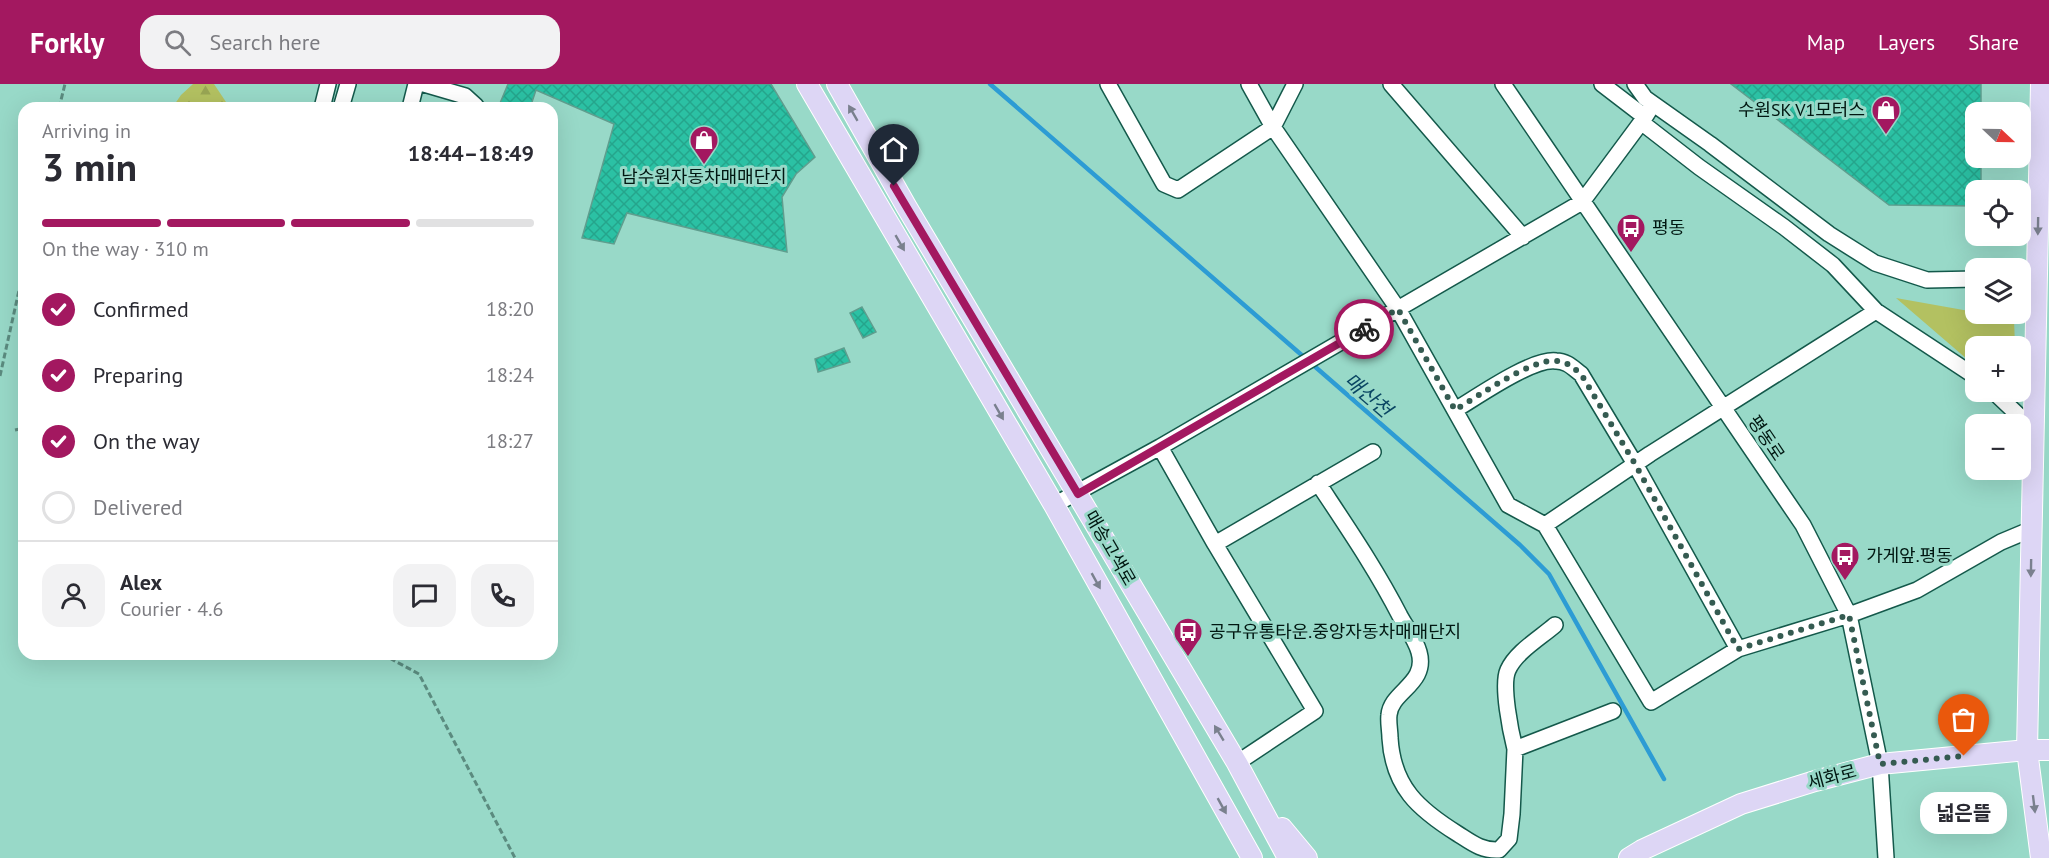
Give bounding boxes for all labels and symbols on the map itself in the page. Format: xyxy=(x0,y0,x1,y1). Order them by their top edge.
shop icon: 수원SK V1모터스 xyxy=(1870,94,1902,136)
place label: 수원SK V1모터스 xyxy=(1738,98,1865,121)
north arrow xyxy=(1965,102,2031,168)
one-way arrow xyxy=(848,105,859,121)
shop icon: 남수원자동차매매단지 xyxy=(688,124,720,166)
pin xyxy=(868,124,919,186)
place label: 남수원자동차매매단지 xyxy=(621,165,787,188)
bus stop icon: 평동 xyxy=(1615,212,1647,254)
place label: 평동 xyxy=(1652,216,1685,239)
one-way arrow xyxy=(2033,217,2043,236)
one-way arrow xyxy=(895,235,906,251)
courier xyxy=(1334,299,1394,359)
water label: 매산천 xyxy=(1339,367,1399,425)
one-way arrow xyxy=(994,403,1004,420)
street label: 평동로 xyxy=(1743,411,1790,465)
street label: 매송고색로 xyxy=(1080,506,1141,589)
bus stop icon: 가게앞.평동 xyxy=(1829,540,1861,582)
place label: 가게앞.평동 xyxy=(1866,544,1953,567)
one-way arrow xyxy=(2026,559,2036,578)
one-way arrow xyxy=(1091,572,1101,589)
bus stop icon: 공구유통타운.중앙자동차매매단지 xyxy=(1172,616,1204,658)
place label: 공구유통타운.중앙자동차매매단지 xyxy=(1209,620,1461,643)
pin xyxy=(1938,694,1989,756)
one-way arrow xyxy=(1214,725,1225,741)
street label: 세화로 xyxy=(1805,759,1859,794)
callout: 넓은뜰 xyxy=(1920,792,2008,834)
one-way arrow xyxy=(2029,794,2039,813)
one-way arrow xyxy=(1217,798,1227,815)

